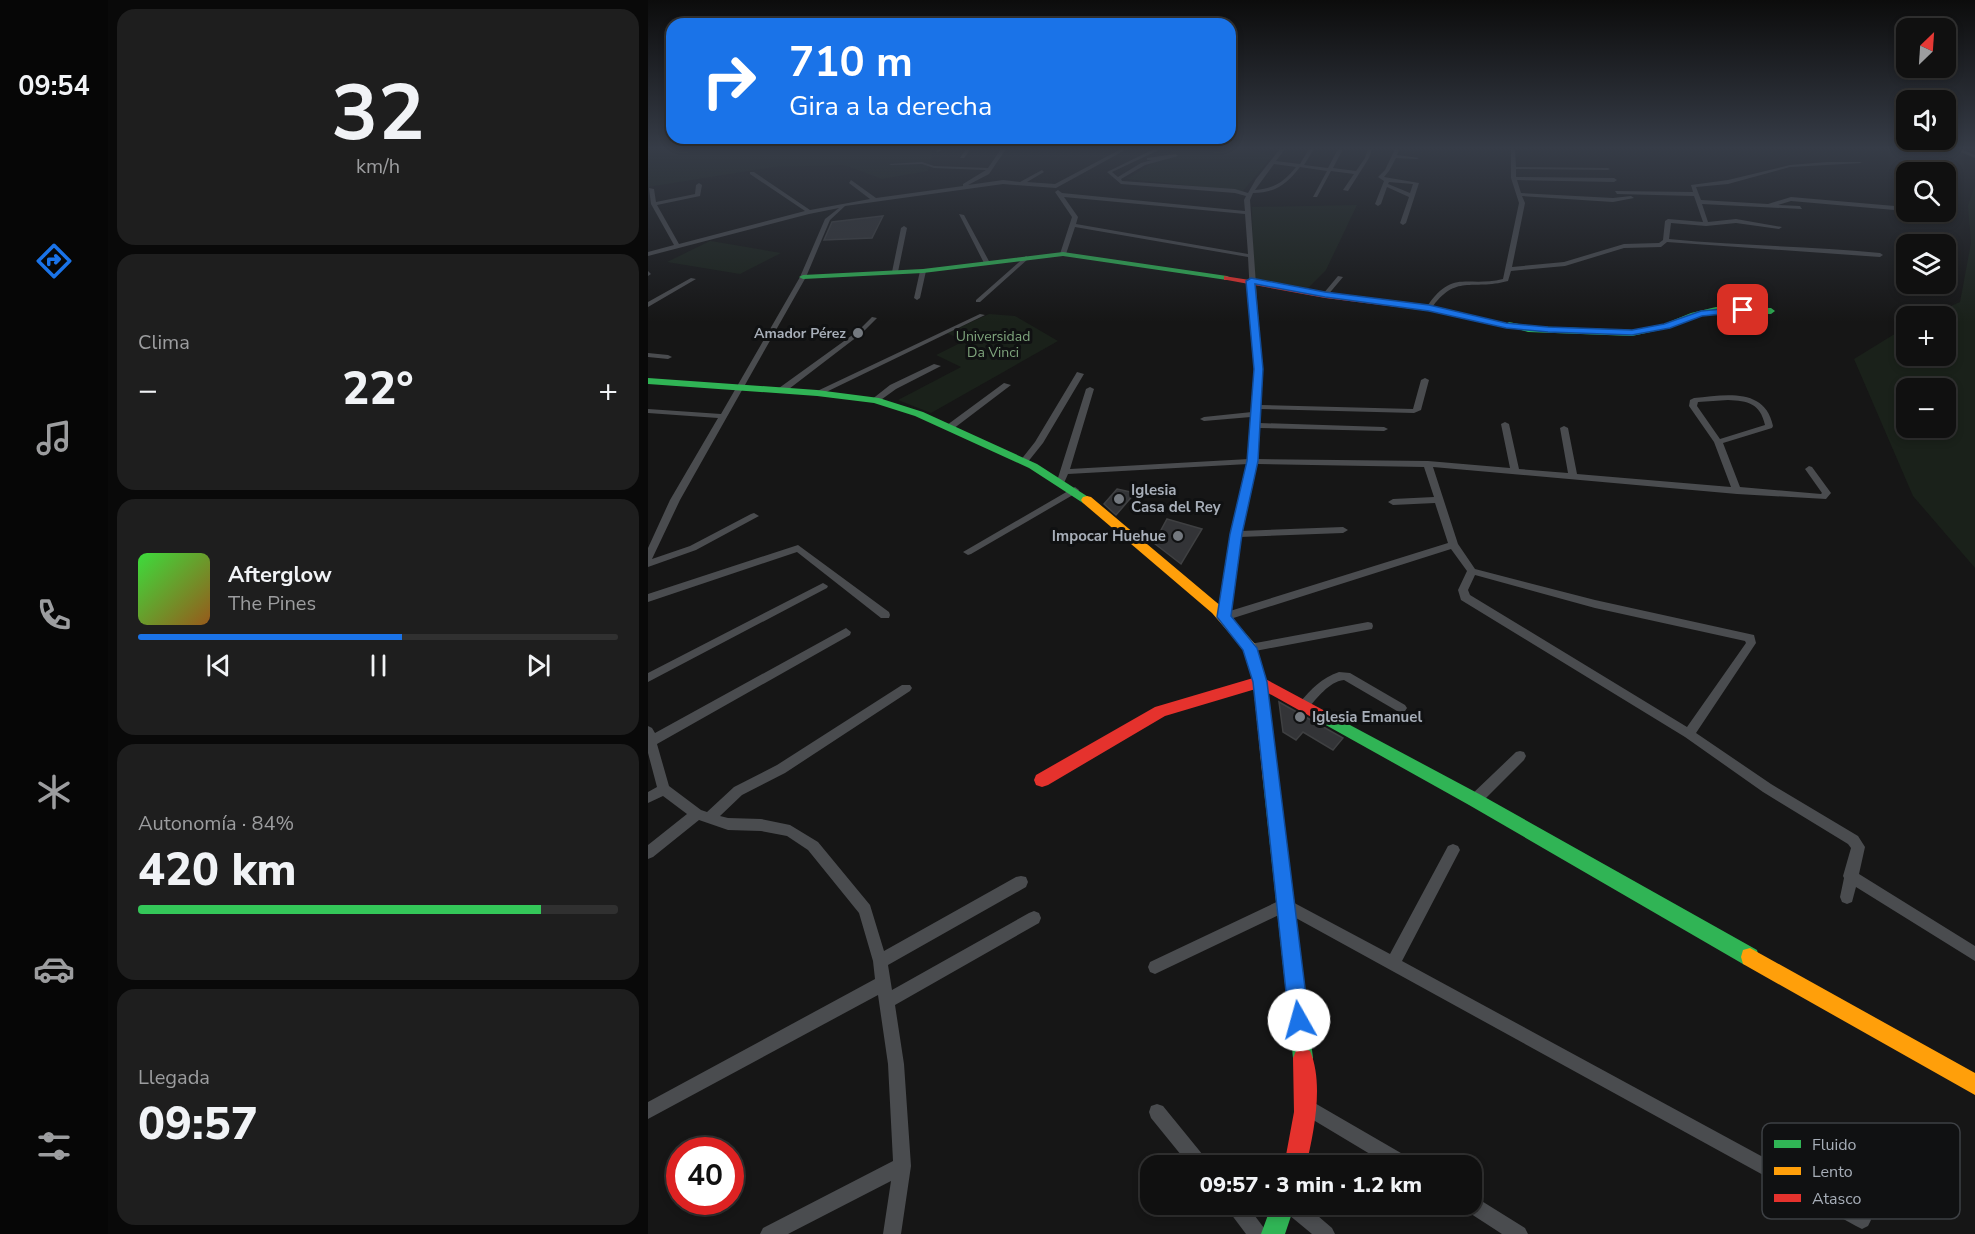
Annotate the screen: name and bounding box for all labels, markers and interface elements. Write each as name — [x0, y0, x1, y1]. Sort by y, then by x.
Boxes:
north arrow — [1896, 18, 1956, 78]
map controls — [1896, 18, 1956, 438]
text: 710 m — [789, 34, 913, 91]
icon: right — [690, 42, 768, 120]
text: 32 — [331, 60, 425, 167]
text: 09:54 — [18, 68, 90, 105]
text: Gira a la derecha — [789, 88, 992, 125]
button: sound — [1896, 90, 1956, 150]
text: km/h — [356, 153, 400, 180]
button: search — [1896, 162, 1956, 222]
button: layers — [1896, 234, 1956, 294]
icon: directions — [33, 240, 75, 282]
pin — [1717, 284, 1768, 335]
icon: arrive — [1726, 293, 1759, 326]
button: + — [1896, 306, 1956, 366]
place label: Amador Pérez — [754, 324, 846, 343]
marker: Amador Pérez — [851, 326, 865, 340]
park label: Universidad Da Vinci — [956, 327, 1030, 362]
text: Clima — [138, 329, 190, 356]
text: 22° — [342, 359, 414, 420]
text: − — [138, 368, 158, 413]
text: + — [598, 368, 618, 413]
button: − — [1896, 378, 1956, 438]
icon: music — [33, 417, 75, 459]
place label: Iglesia Casa del Rey — [1131, 480, 1221, 517]
marker: Iglesia Casa del Rey — [1112, 492, 1126, 506]
place label: Impocar Huehue — [1052, 526, 1166, 546]
marker: Impocar Huehue — [1171, 529, 1185, 543]
text: Afterglow — [228, 560, 332, 590]
text: The Pines — [228, 590, 316, 617]
icon: phone — [33, 594, 75, 636]
icon: previous — [202, 649, 235, 682]
icon: pause — [362, 649, 395, 682]
icon: next — [522, 649, 555, 682]
place label: Iglesia Emanuel — [1312, 707, 1422, 727]
marker: Iglesia Emanuel — [1293, 710, 1307, 724]
icon: climate — [33, 771, 75, 813]
text: Autonomía · 84% — [138, 810, 294, 837]
text: 420 km — [138, 840, 297, 901]
icon: car — [33, 948, 75, 990]
position arrow — [1267, 988, 1331, 1052]
text: Llegada — [138, 1064, 210, 1091]
text: 09:57 — [138, 1094, 258, 1155]
legend — [1762, 1123, 1960, 1219]
icon: filters — [33, 1125, 75, 1167]
text: Fluido — [1812, 1134, 1857, 1156]
speed limit sign: 40 — [666, 1137, 744, 1215]
text: Lento — [1812, 1161, 1853, 1183]
text: 09:57 · 3 min · 1.2 km — [1200, 1170, 1422, 1200]
text: Atasco — [1812, 1188, 1861, 1210]

